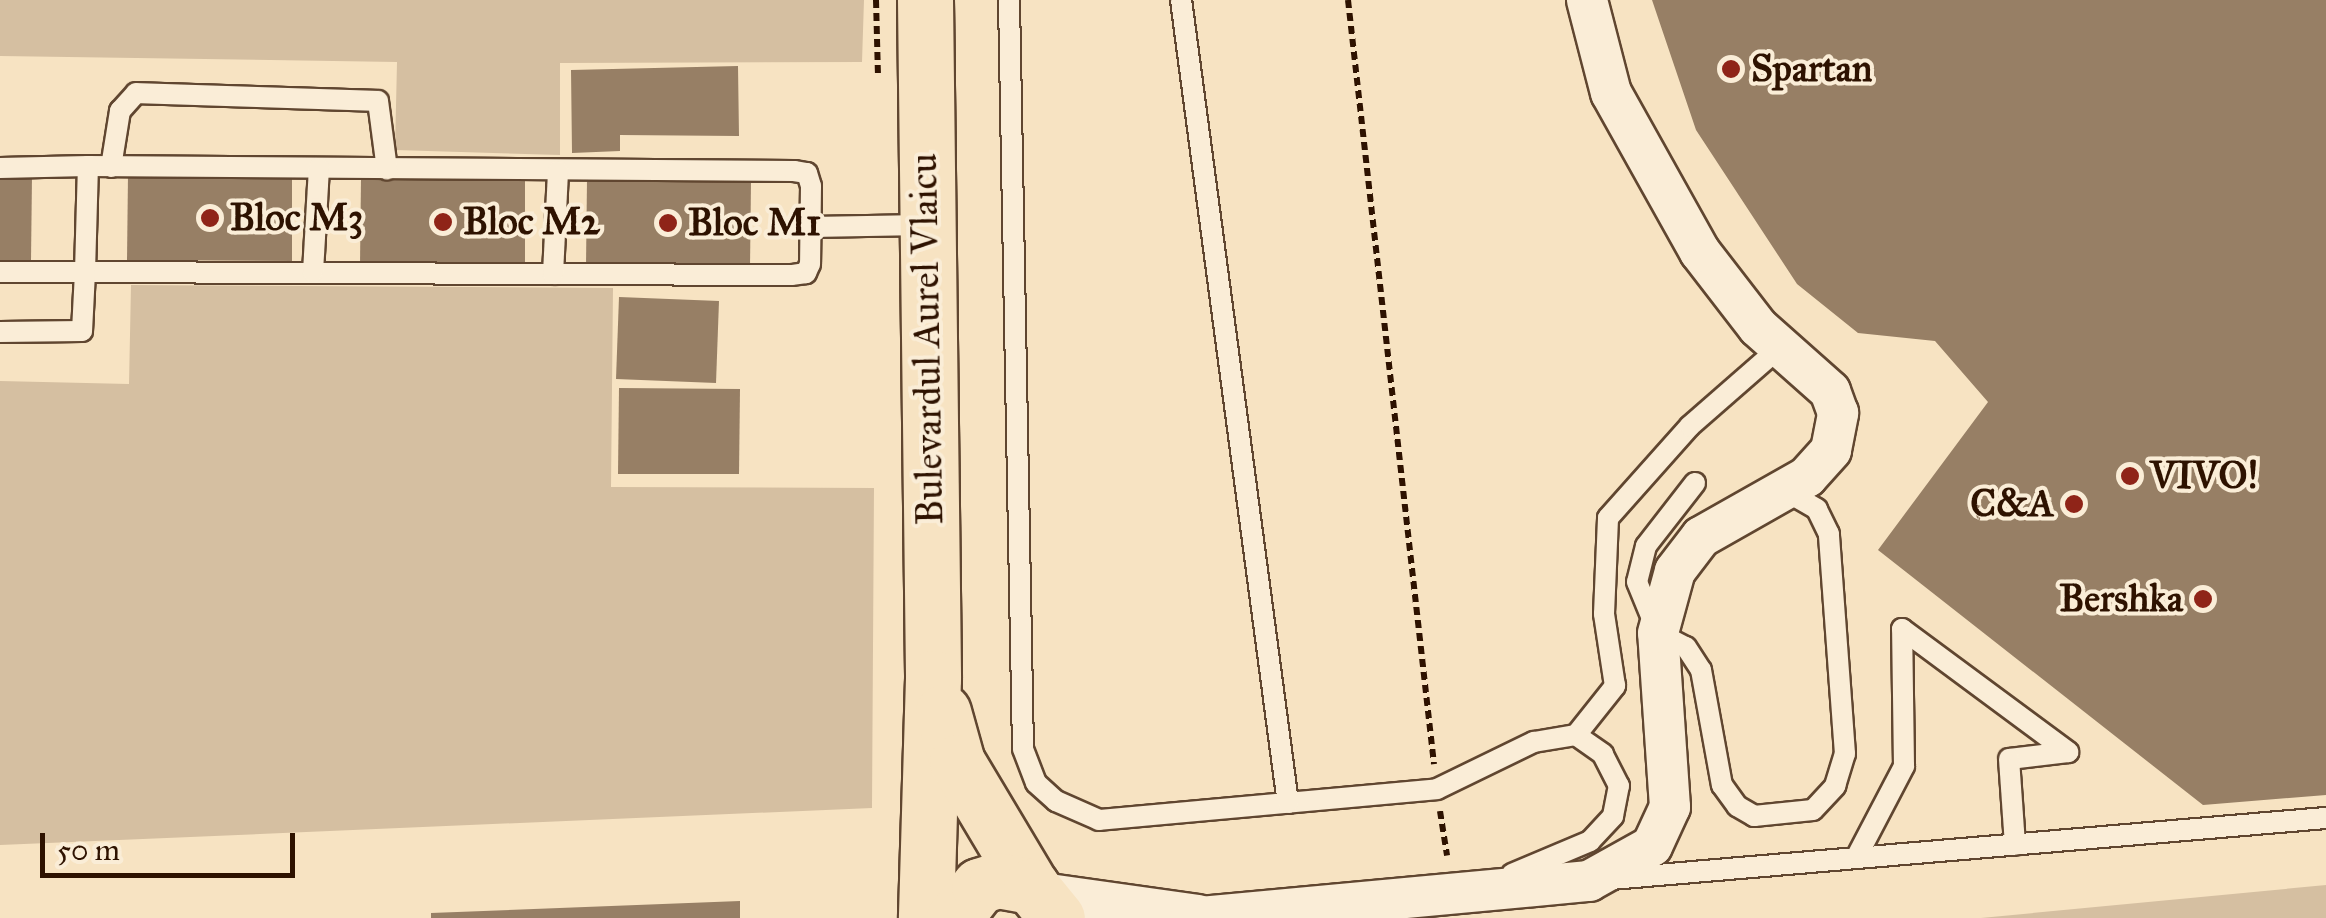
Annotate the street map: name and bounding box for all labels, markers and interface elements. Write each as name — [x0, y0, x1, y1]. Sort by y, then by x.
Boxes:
place label: Spartan — [1751, 46, 1872, 92]
marker: Spartan — [1720, 58, 1742, 80]
street label: Bulevardul Aurel Vlaicu — [901, 153, 953, 525]
place label: Bloc M3 — [230, 195, 363, 241]
place label: Bloc M2 — [463, 199, 600, 245]
place label: Bloc M1 — [688, 200, 821, 246]
marker: Bloc M3 — [199, 207, 221, 229]
marker: Bloc M2 — [432, 211, 454, 233]
marker: Bloc M1 — [657, 212, 679, 234]
place label: VIVO! — [2150, 453, 2258, 499]
marker: VIVO! — [2119, 465, 2141, 487]
place label: C&A — [1970, 481, 2054, 527]
marker: C&A — [2063, 493, 2085, 515]
place label: Bershka — [2059, 576, 2183, 622]
marker: Bershka — [2192, 588, 2214, 610]
scale bar — [45, 813, 300, 875]
text: 50 m — [57, 832, 120, 868]

